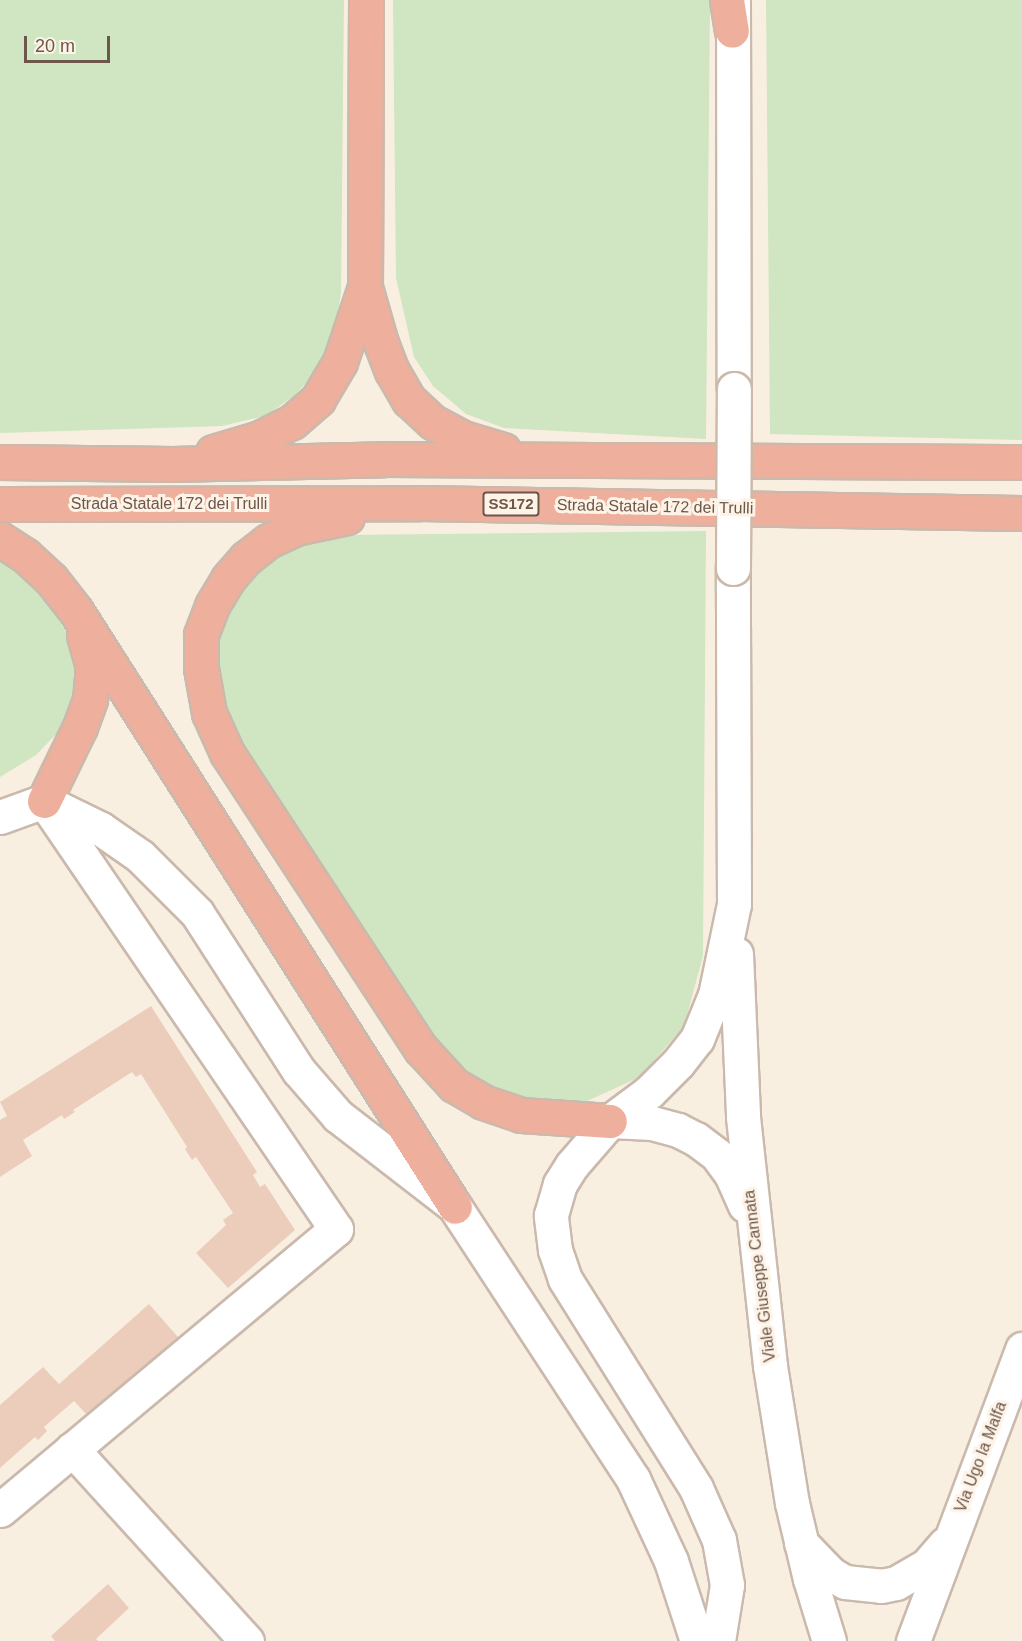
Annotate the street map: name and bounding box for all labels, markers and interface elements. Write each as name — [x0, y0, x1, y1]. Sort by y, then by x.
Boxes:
scale bar — [27, 24, 112, 62]
text: 20 m — [35, 36, 75, 56]
road number: SS172 — [481, 492, 541, 516]
street label: Strada Statale 172 dei Trulli — [71, 494, 267, 514]
street label: Strada Statale 172 dei Trulli — [556, 496, 754, 518]
street label: Viale Giuseppe Cannata — [740, 1189, 780, 1363]
street label: Via Ugo la Malfa — [951, 1399, 1011, 1515]

